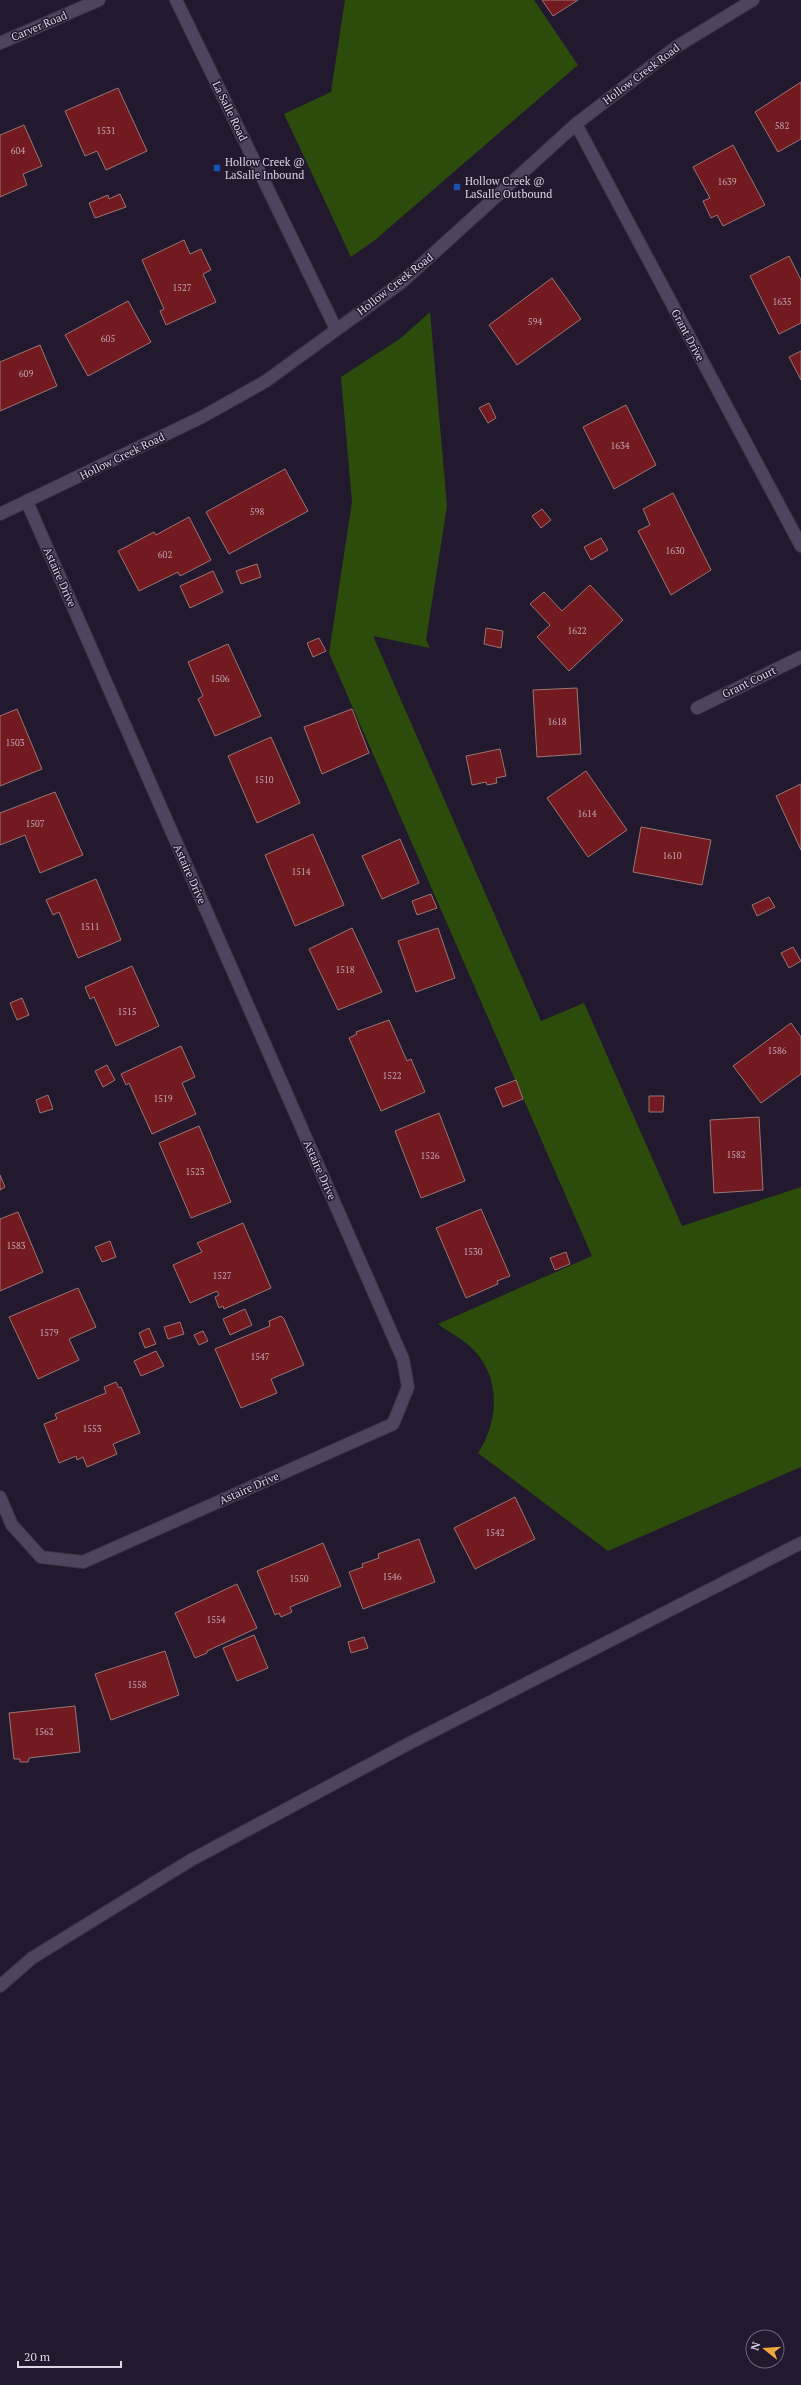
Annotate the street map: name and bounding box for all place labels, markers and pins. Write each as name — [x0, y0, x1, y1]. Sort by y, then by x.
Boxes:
place label: Hollow Creek @ LaSalle Inbound — [225, 155, 305, 182]
marker: Hollow Creek @ LaSalle Inbound — [212, 163, 222, 173]
place label: Hollow Creek @ LaSalle Outbound — [465, 174, 552, 201]
marker: Hollow Creek @ LaSalle Outbound — [452, 182, 462, 192]

